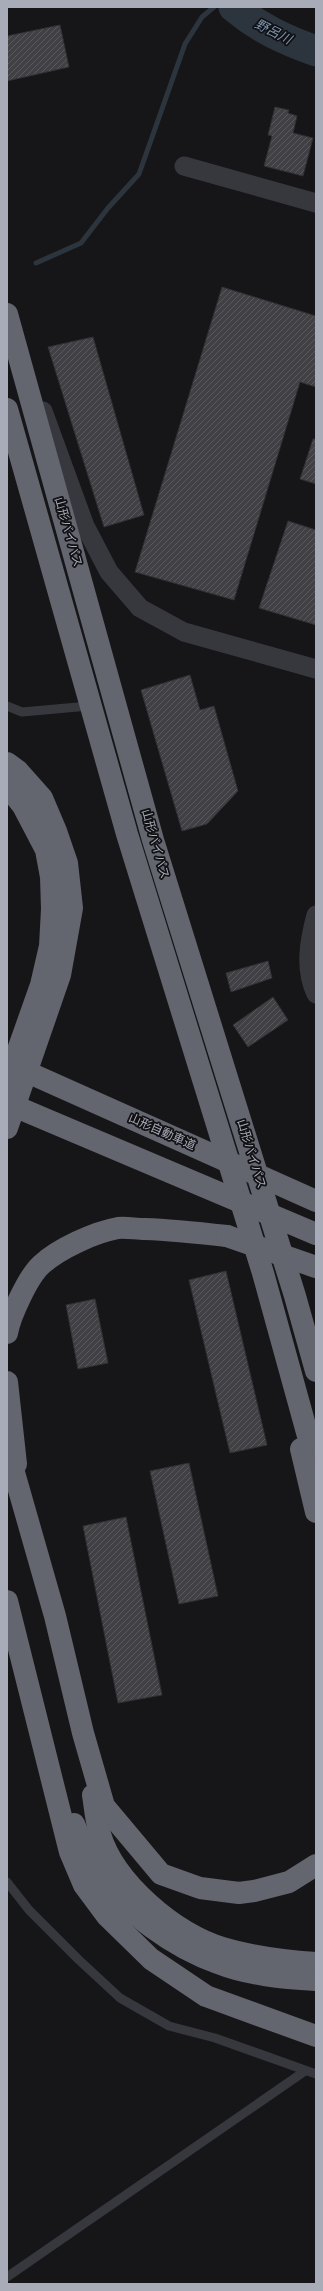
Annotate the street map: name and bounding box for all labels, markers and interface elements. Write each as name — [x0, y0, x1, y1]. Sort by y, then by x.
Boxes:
water label: 野呂川 — [252, 16, 296, 49]
street label: 山形バイパス — [51, 495, 85, 569]
street label: 山形バイパス — [138, 807, 172, 881]
street label: 山形自動車道 — [126, 1111, 198, 1153]
street label: 山形バイパス — [233, 1117, 269, 1191]

